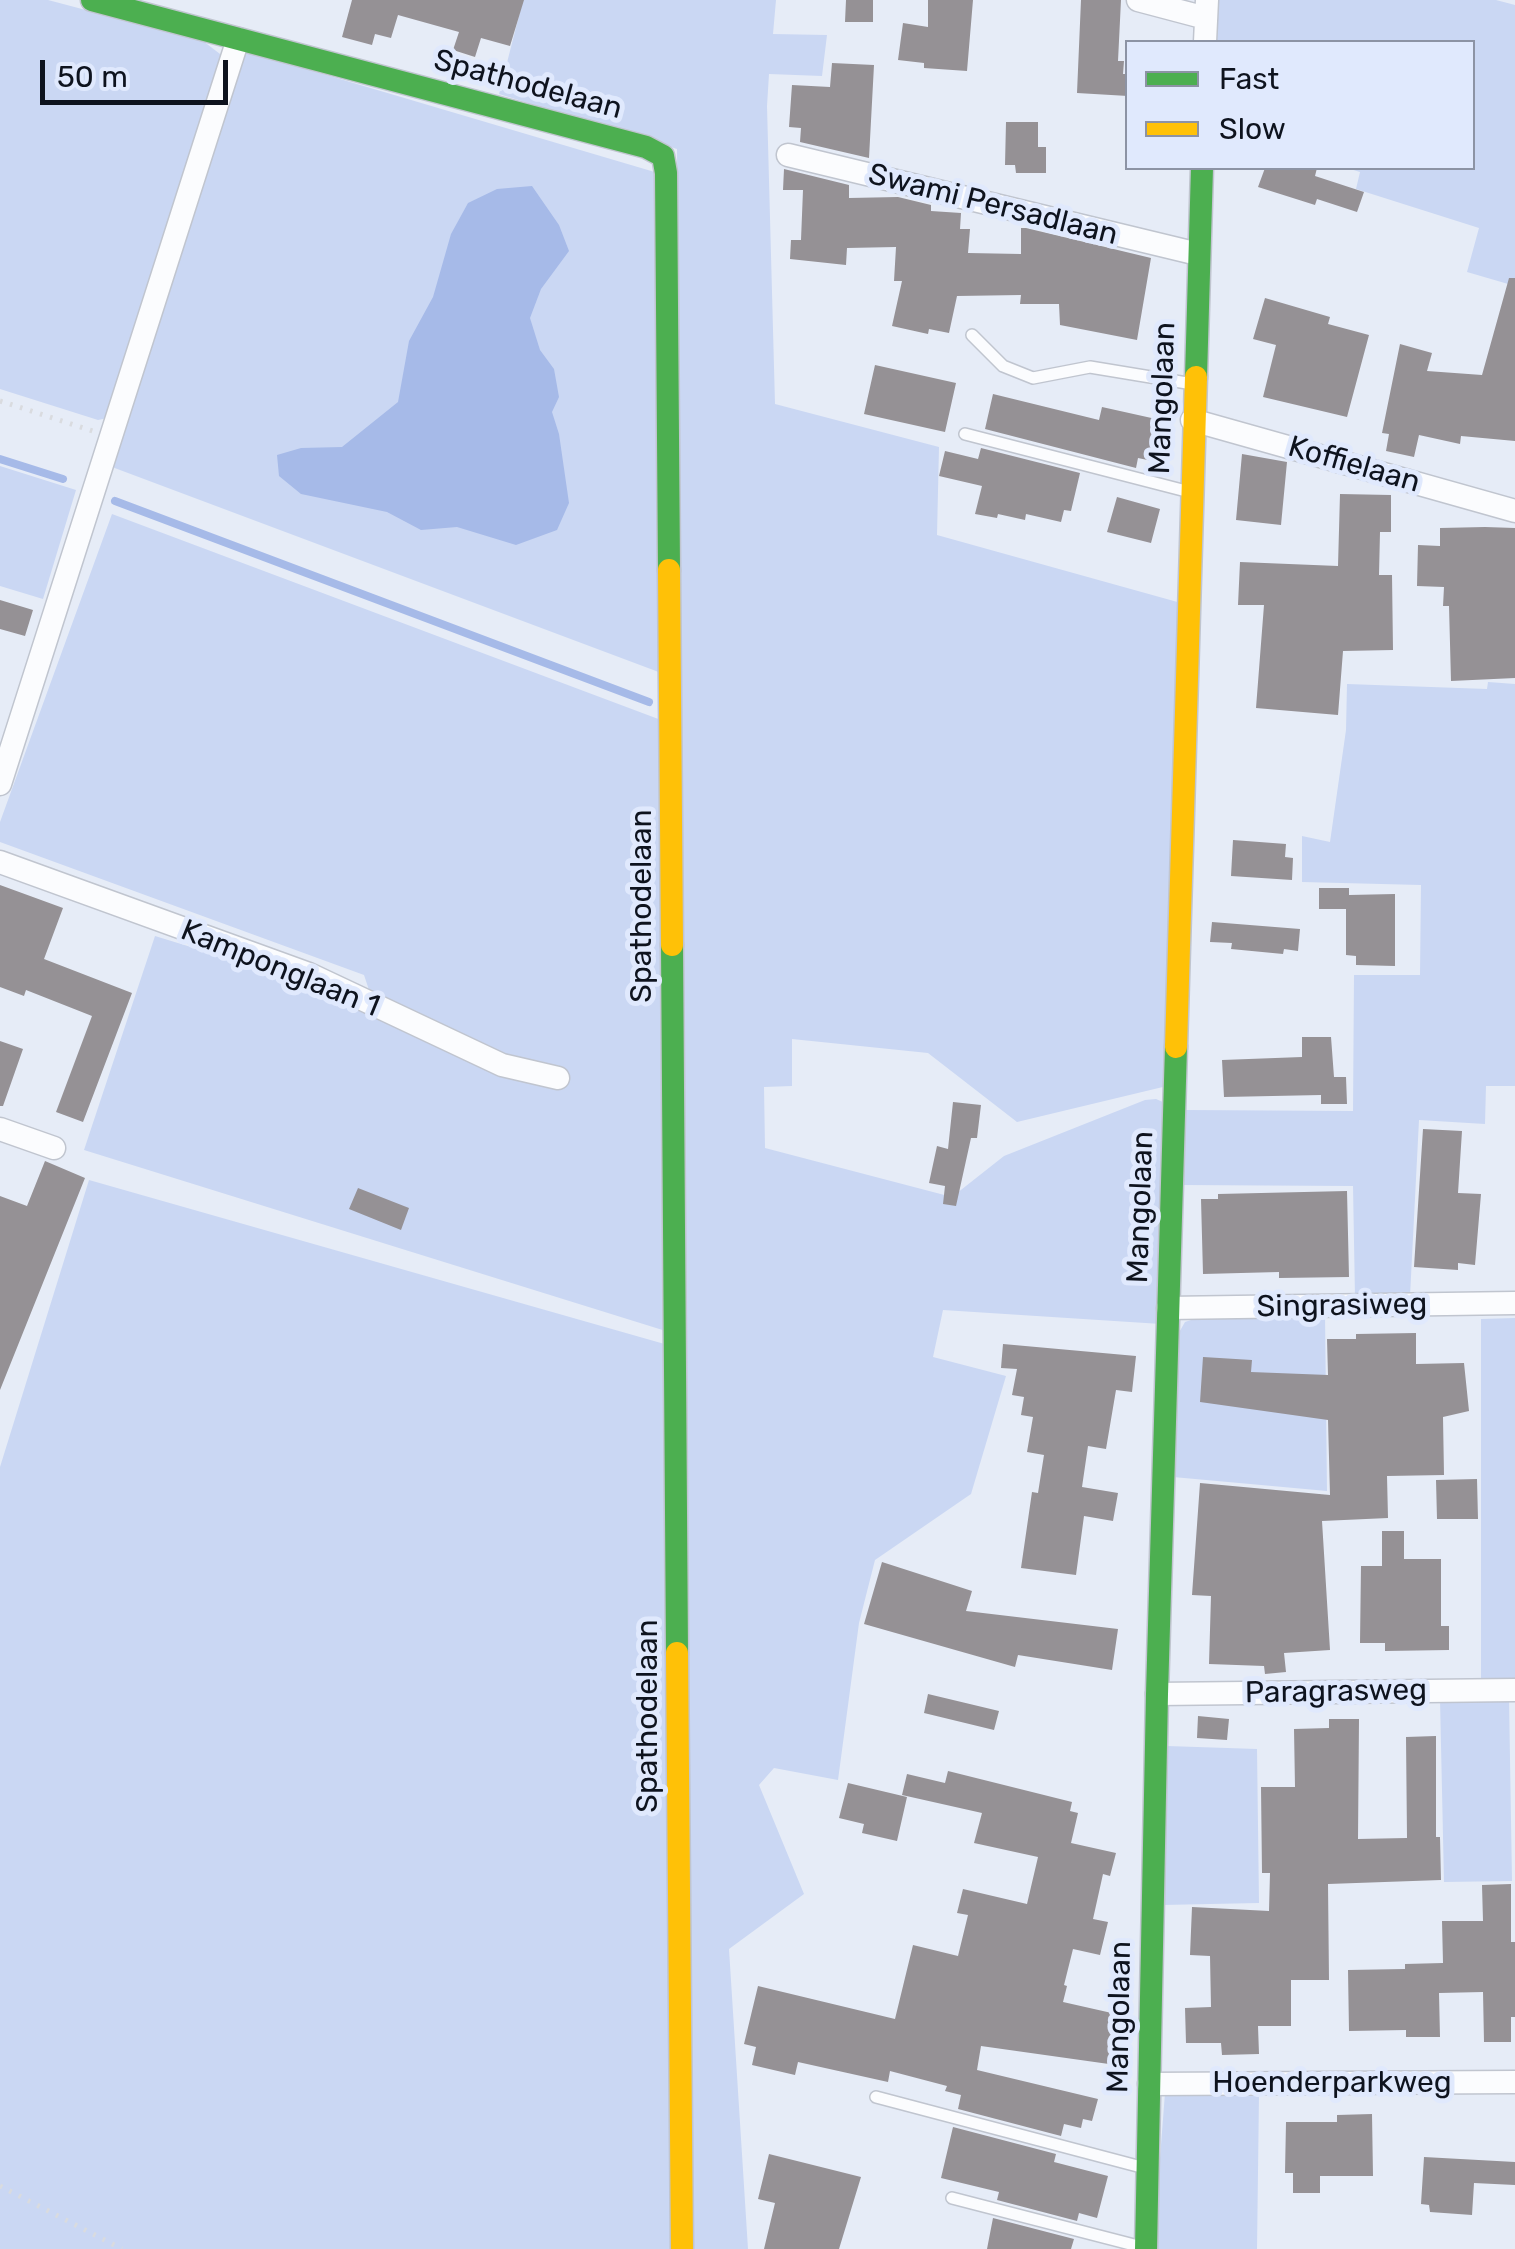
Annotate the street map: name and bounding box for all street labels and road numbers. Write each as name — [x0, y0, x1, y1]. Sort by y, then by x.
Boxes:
street label: Spathodelaan — [430, 43, 626, 127]
street label: Swami Persadlaan — [865, 157, 1121, 253]
street label: Mangolaan — [1142, 321, 1184, 475]
street label: Koffielaan — [1284, 429, 1424, 501]
street label: Spathodelaan — [624, 809, 660, 1003]
street label: Kamponglaan 1 — [175, 913, 385, 1025]
street label: Mangolaan — [1120, 1130, 1162, 1284]
street label: Singrasiweg — [1256, 1287, 1428, 1325]
street label: Spathodelaan — [630, 1619, 666, 1813]
street label: Paragrasweg — [1245, 1672, 1427, 1712]
street label: Mangolaan — [1101, 1941, 1139, 2093]
street label: Hoenderparkweg — [1212, 2065, 1452, 2101]

